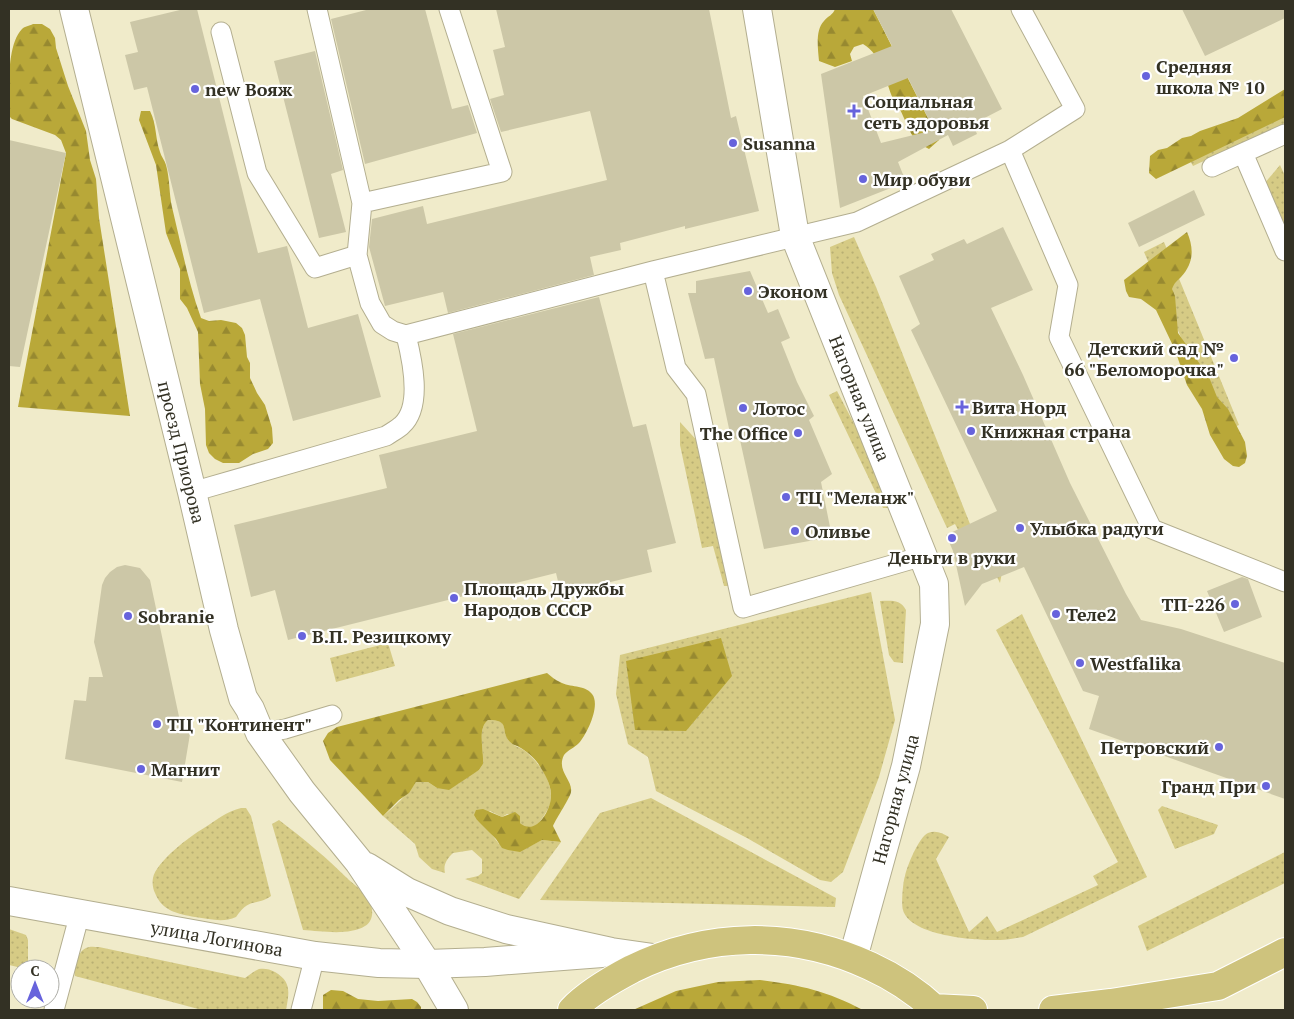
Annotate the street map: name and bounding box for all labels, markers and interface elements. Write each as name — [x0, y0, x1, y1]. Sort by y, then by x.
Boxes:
place label: Средняя школа № 10 — [1156, 54, 1265, 99]
marker: Средняя школа № 10 — [1140, 70, 1152, 82]
place label: new Вояж — [205, 77, 293, 101]
marker: new Вояж — [189, 83, 201, 95]
place label: Социальная сеть здоровья — [864, 89, 989, 134]
marker: Социальная сеть здоровья — [848, 105, 860, 117]
place label: Susanna — [743, 131, 816, 155]
marker: Susanna — [727, 137, 739, 149]
place label: Мир обуви — [873, 167, 970, 191]
marker: Мир обуви — [857, 173, 869, 185]
place label: Эконом — [758, 279, 828, 303]
marker: Эконом — [742, 285, 754, 297]
street label: Нагорная улица — [824, 332, 896, 464]
place label: Детский сад № 66 "Беломорочка" — [1064, 336, 1224, 381]
marker: Детский сад № 66 "Беломорочка" — [1228, 352, 1240, 364]
street label: проезд Приорова — [153, 378, 211, 526]
place label: Вита Норд — [972, 395, 1066, 419]
place label: Лотос — [752, 396, 805, 420]
marker: Вита Норд — [956, 401, 968, 413]
marker: Лотос — [737, 402, 749, 414]
place label: Книжная страна — [981, 419, 1131, 443]
place label: The Office — [700, 421, 788, 445]
marker: Книжная страна — [965, 425, 977, 437]
marker: The Office — [792, 427, 804, 439]
place label: ТЦ "Меланж" — [796, 485, 914, 509]
marker: ТЦ "Меланж" — [780, 491, 792, 503]
place label: Улыбка радуги — [1030, 516, 1164, 540]
place label: Оливье — [805, 519, 871, 543]
marker: Улыбка радуги — [1014, 522, 1026, 534]
marker: Оливье — [789, 525, 801, 537]
marker: Деньги в руки — [946, 532, 958, 544]
place label: Деньги в руки — [888, 545, 1016, 569]
place label: Площадь Дружбы Народов СССР — [464, 576, 624, 621]
marker: Площадь Дружбы Народов СССР — [448, 592, 460, 604]
place label: ТП-226 — [1161, 592, 1225, 616]
marker: ТП-226 — [1229, 598, 1241, 610]
place label: Теле2 — [1066, 602, 1117, 626]
place label: Sobranie — [138, 604, 215, 628]
marker: Теле2 — [1050, 608, 1062, 620]
marker: Sobranie — [122, 610, 134, 622]
place label: В.П. Резицкому — [312, 624, 451, 648]
marker: В.П. Резицкому — [296, 630, 308, 642]
place label: Westfalika — [1090, 651, 1181, 675]
marker: Westfalika — [1074, 657, 1086, 669]
place label: ТЦ "Континент" — [167, 712, 312, 736]
marker: ТЦ "Континент" — [151, 718, 163, 730]
street label: Нагорная улица — [866, 731, 924, 867]
place label: Петровский — [1100, 735, 1209, 759]
marker: Петровский — [1213, 741, 1225, 753]
place label: Магнит — [151, 757, 220, 781]
marker: Магнит — [135, 763, 147, 775]
place label: Гранд При — [1162, 774, 1256, 798]
marker: Гранд При — [1260, 780, 1272, 792]
street label: улица Логинова — [148, 914, 285, 961]
north arrow — [10, 959, 60, 1009]
text: С — [30, 961, 40, 980]

